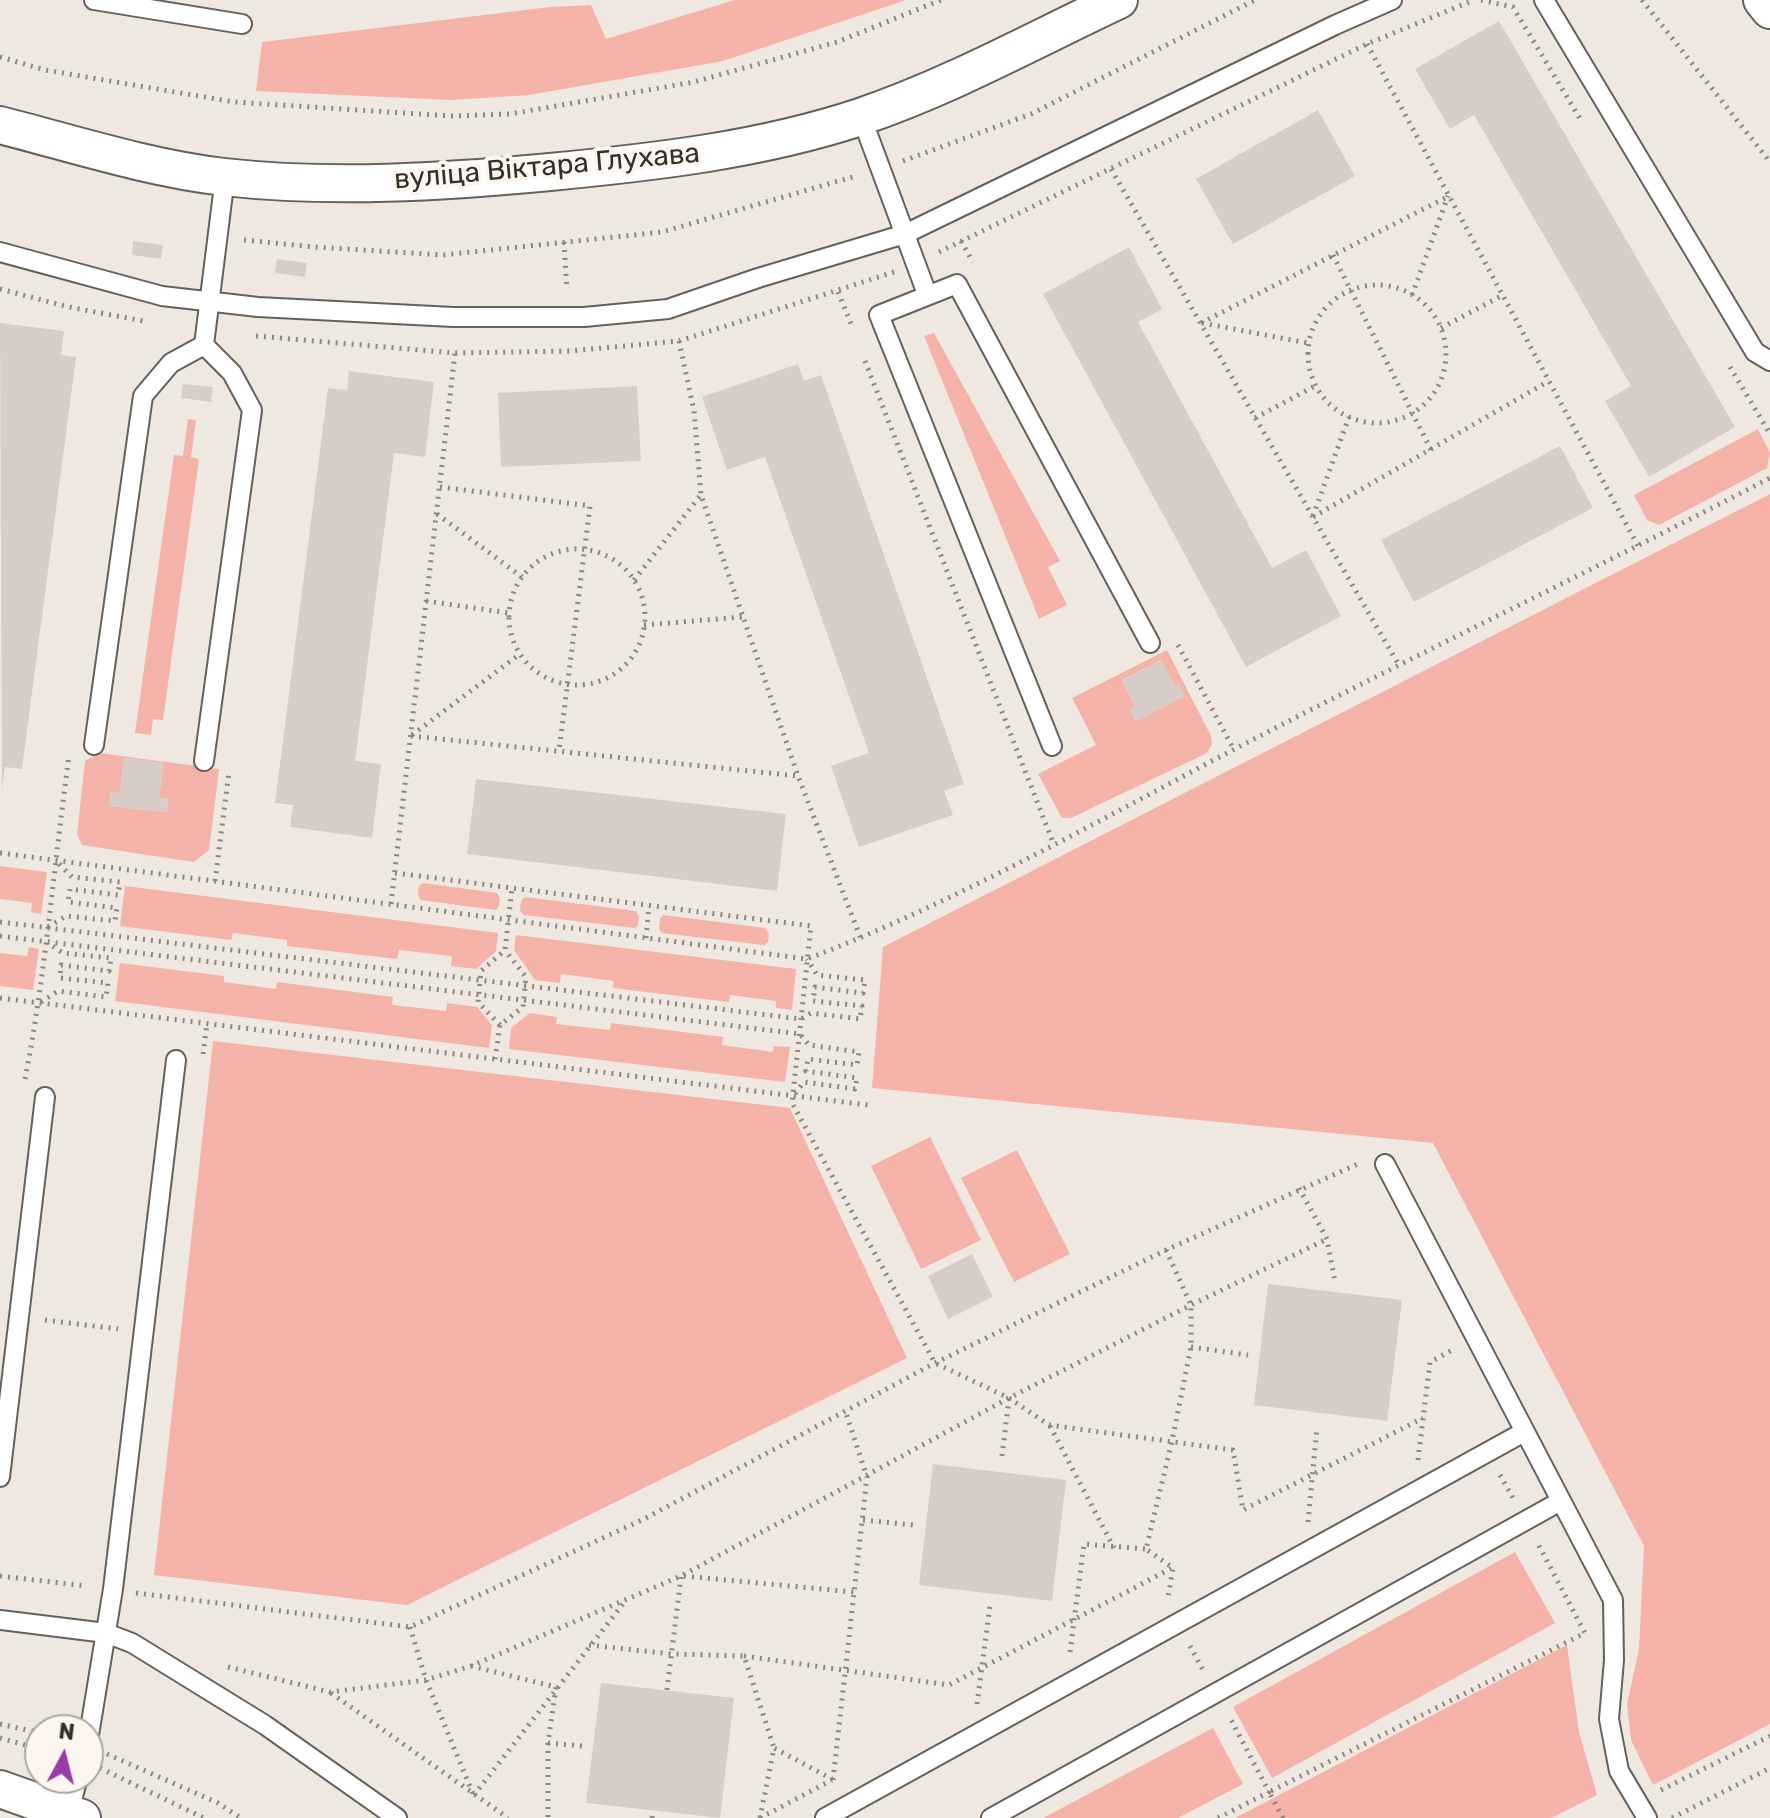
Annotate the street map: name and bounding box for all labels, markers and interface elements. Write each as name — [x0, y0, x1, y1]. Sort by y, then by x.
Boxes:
street label: вуліца Віктара Глухава — [393, 137, 701, 197]
north arrow — [24, 1714, 104, 1794]
text: N — [57, 1717, 76, 1746]

